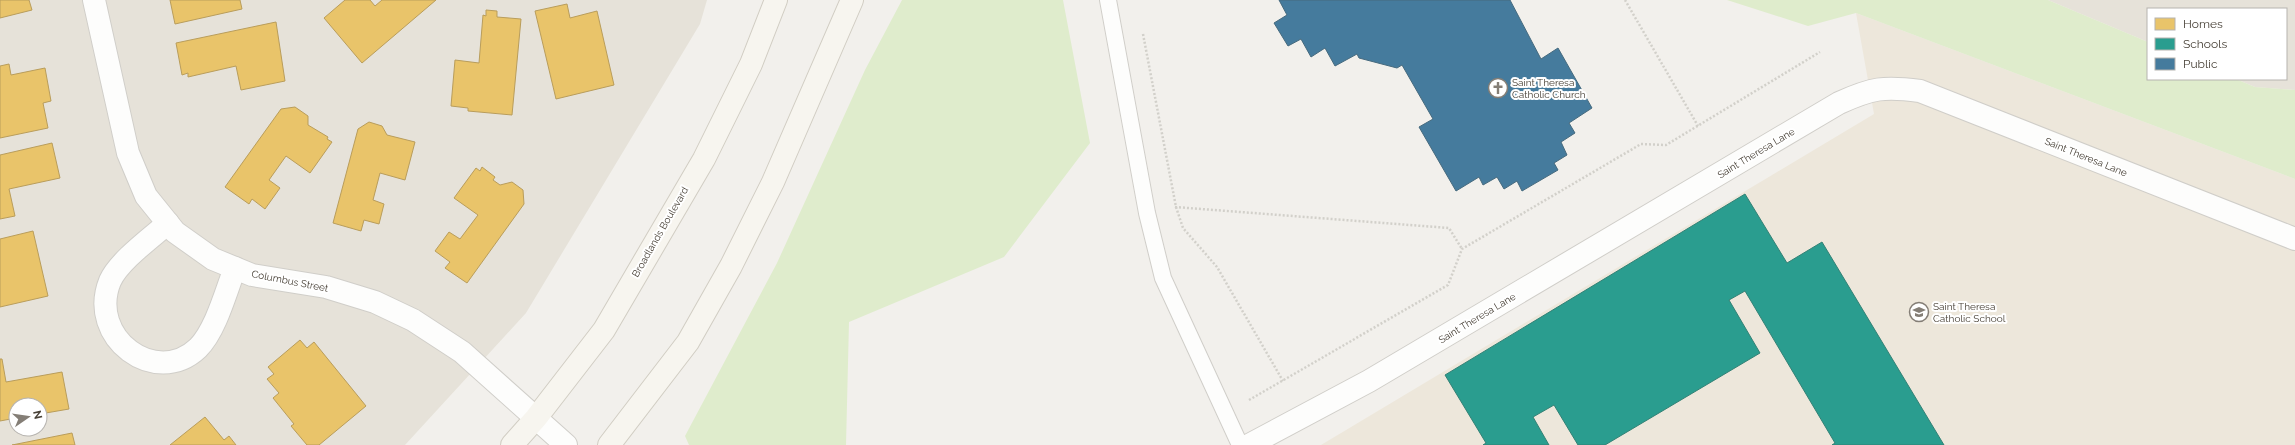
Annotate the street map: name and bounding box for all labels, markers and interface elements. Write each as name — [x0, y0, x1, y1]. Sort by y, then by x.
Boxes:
legend — [2147, 8, 2287, 80]
text: Homes — [2183, 17, 2223, 31]
text: Schools — [2183, 37, 2227, 51]
text: Public — [2183, 57, 2218, 71]
church icon: Saint Theresa Catholic Church — [1487, 77, 1509, 99]
place label: Saint Theresa Catholic Church — [1512, 77, 1586, 100]
street label: Saint Theresa Lane — [1715, 126, 1797, 180]
street label: Saint Theresa Lane — [2043, 135, 2129, 179]
street label: Broadlands Boulevard — [630, 185, 690, 279]
street label: Columbus Street — [251, 268, 330, 294]
street label: Saint Theresa Lane — [1436, 291, 1518, 345]
school or university icon: Saint Theresa Catholic School — [1908, 301, 1930, 323]
place label: Saint Theresa Catholic School — [1933, 301, 2006, 324]
north arrow — [8, 397, 48, 437]
text: N — [30, 409, 45, 420]

